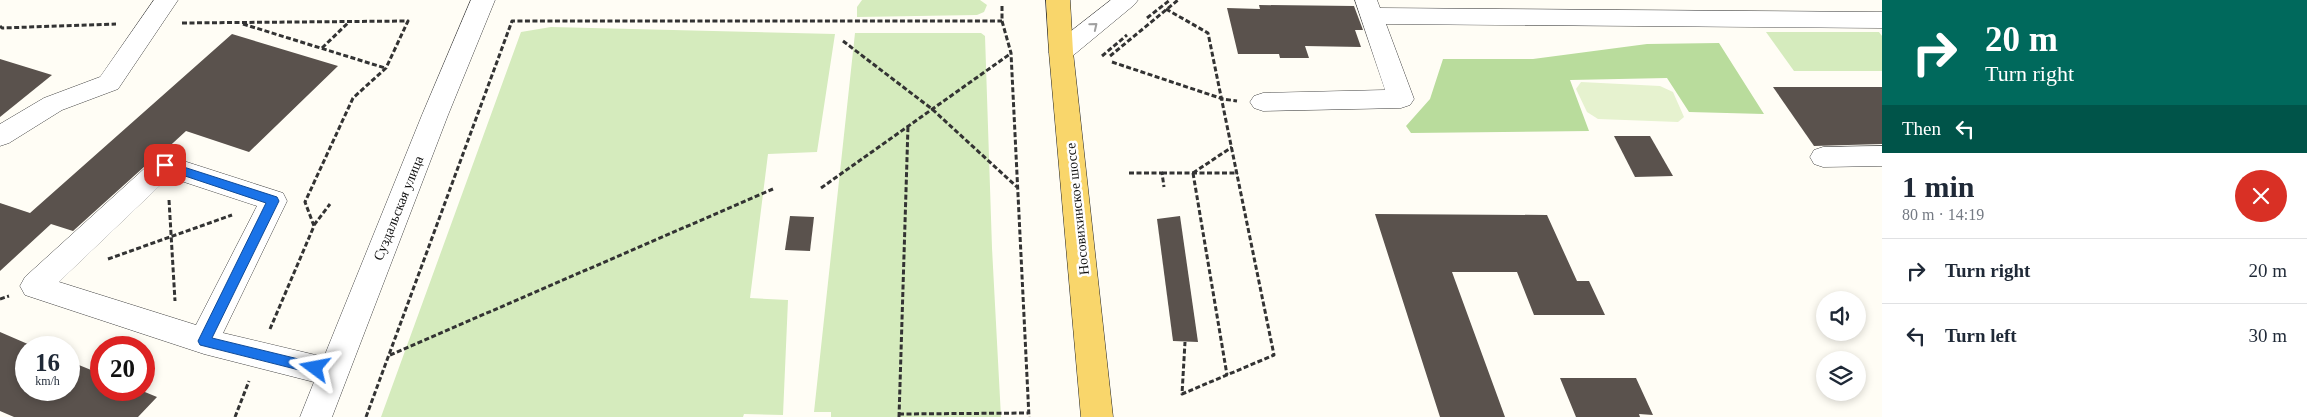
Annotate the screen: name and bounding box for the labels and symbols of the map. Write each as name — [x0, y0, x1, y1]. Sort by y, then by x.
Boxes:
one-way arrow — [1088, 22, 1097, 31]
street label: Носовихинское шоссе — [1063, 142, 1092, 276]
pin — [144, 144, 186, 186]
street label: Суздальская улица — [371, 153, 427, 263]
speed limit sign: 20 — [90, 336, 155, 401]
position arrow — [288, 341, 340, 393]

